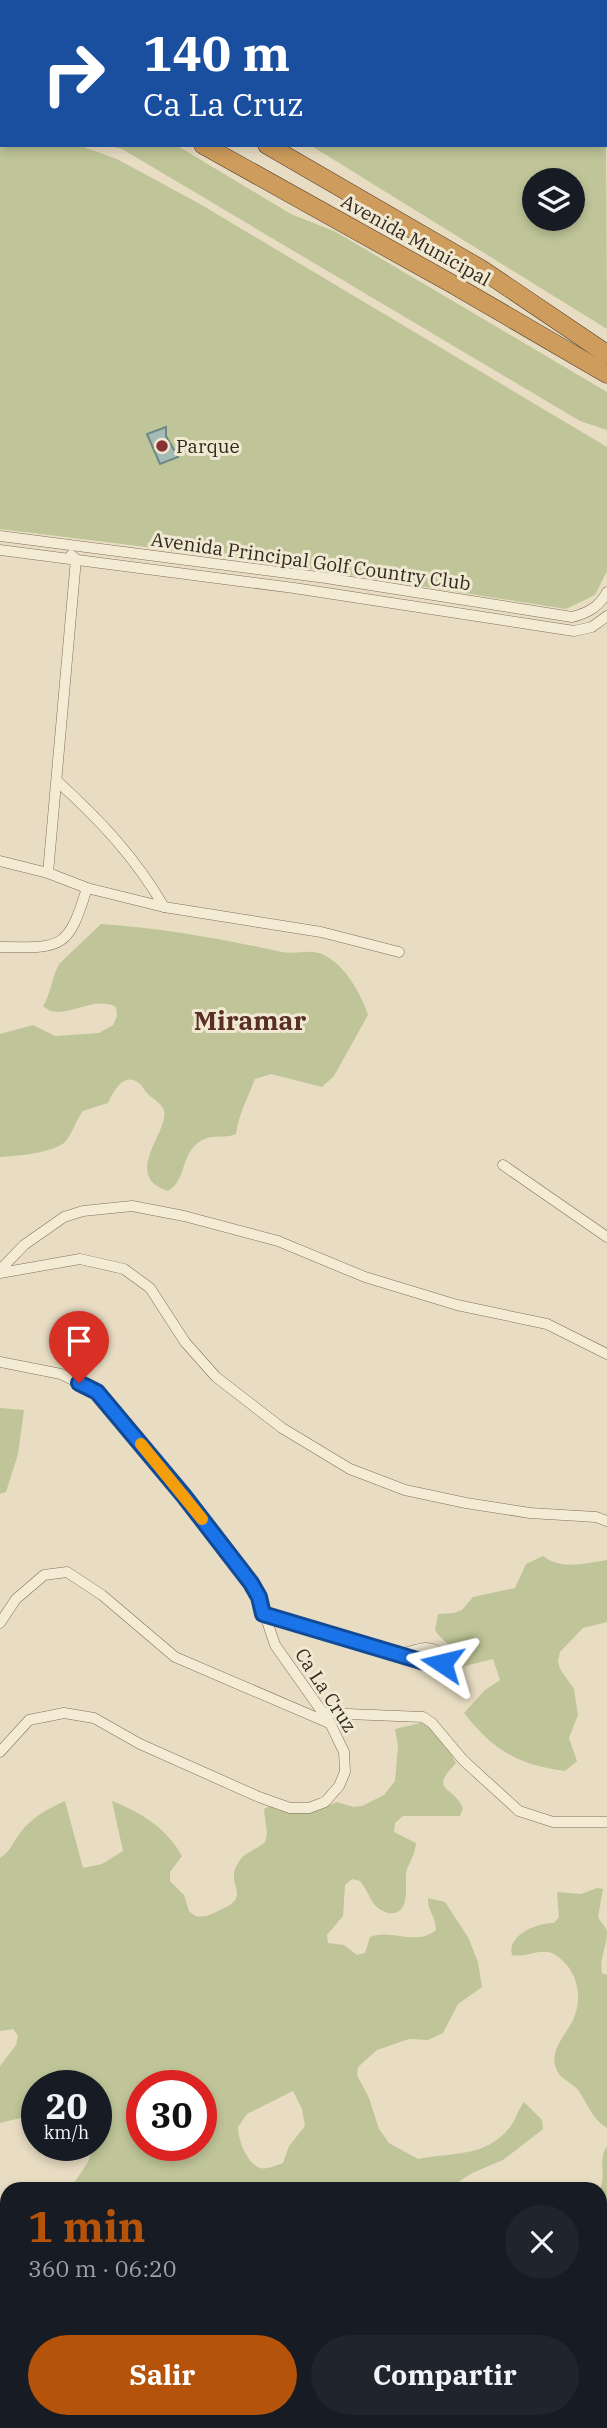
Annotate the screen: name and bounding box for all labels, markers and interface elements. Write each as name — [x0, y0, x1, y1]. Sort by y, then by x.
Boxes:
text: 140 m — [143, 21, 290, 84]
icon: right — [28, 28, 119, 119]
text: Ca La Cruz — [143, 83, 303, 125]
map controls — [522, 168, 585, 231]
button: layers — [522, 168, 585, 231]
street label: Avenida Municipal — [337, 189, 495, 291]
place label: Parque — [176, 434, 240, 458]
marker: Parque — [154, 438, 170, 454]
street label: Avenida Principal Golf Country Club — [150, 527, 472, 595]
district label: Miramar — [194, 1003, 306, 1037]
pin — [49, 1311, 109, 1383]
icon: arrive — [60, 1322, 98, 1360]
position arrow — [405, 1626, 479, 1700]
street label: Ca La Cruz — [290, 1644, 362, 1736]
speed limit sign: 30 — [126, 2070, 217, 2161]
text: 20 — [45, 2083, 88, 2129]
text: km/h — [44, 2121, 89, 2144]
text: 1 min — [28, 2199, 146, 2254]
button: close — [505, 2205, 579, 2279]
text: 360 m · 06:20 — [28, 2253, 177, 2283]
button: Salir — [28, 2335, 297, 2415]
button: Compartir — [311, 2335, 579, 2415]

